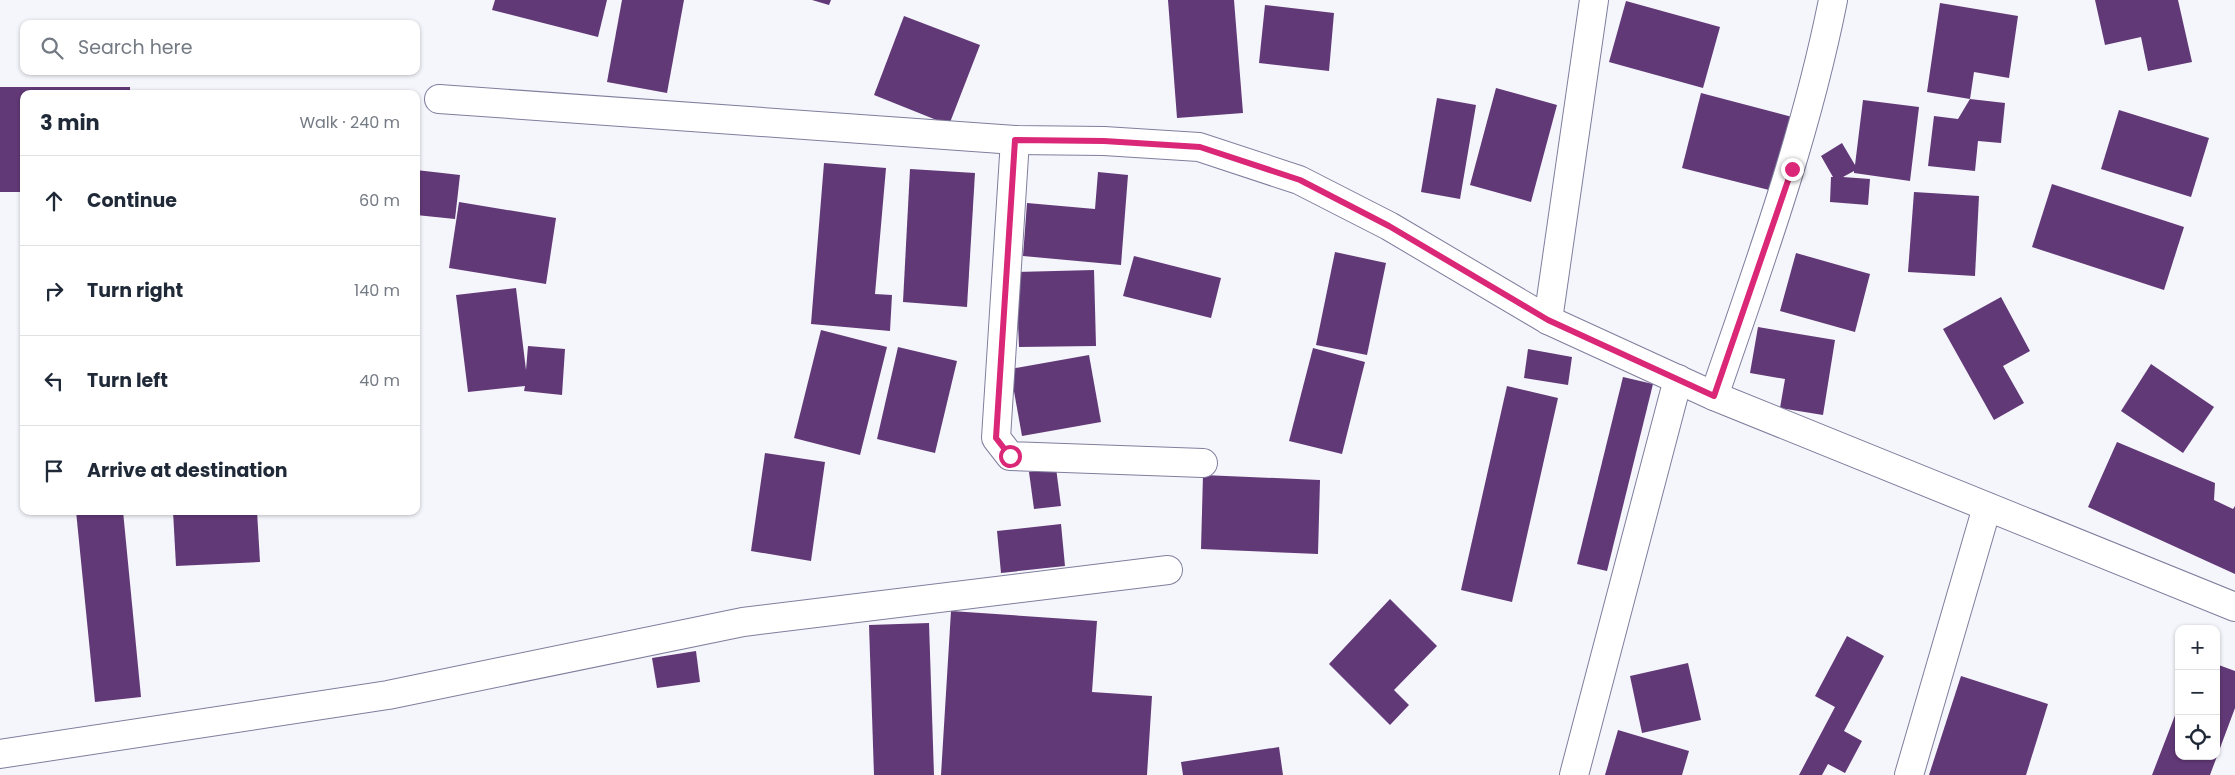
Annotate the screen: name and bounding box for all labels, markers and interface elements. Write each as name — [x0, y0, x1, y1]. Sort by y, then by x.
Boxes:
search box — [20, 20, 420, 75]
icon: search — [38, 34, 66, 62]
text: Search here — [78, 34, 192, 61]
text: 3 min — [40, 108, 100, 137]
text: Walk · 240 m — [299, 111, 400, 134]
route end — [1781, 158, 1804, 181]
icon: ahead — [40, 187, 68, 215]
text: Continue — [87, 187, 177, 214]
text: 60 m — [359, 189, 400, 212]
icon: right — [40, 277, 68, 305]
text: Turn right — [87, 277, 183, 304]
text: 140 m — [354, 279, 400, 302]
icon: left — [40, 367, 68, 395]
text: Turn left — [87, 367, 168, 394]
text: 40 m — [359, 369, 400, 392]
route start — [999, 445, 1022, 468]
icon: arrive — [40, 457, 68, 485]
text: Arrive at destination — [87, 457, 288, 484]
map controls — [2175, 625, 2220, 760]
button: + — [2175, 625, 2220, 670]
button: − — [2175, 670, 2220, 715]
button: locate — [2175, 715, 2220, 760]

